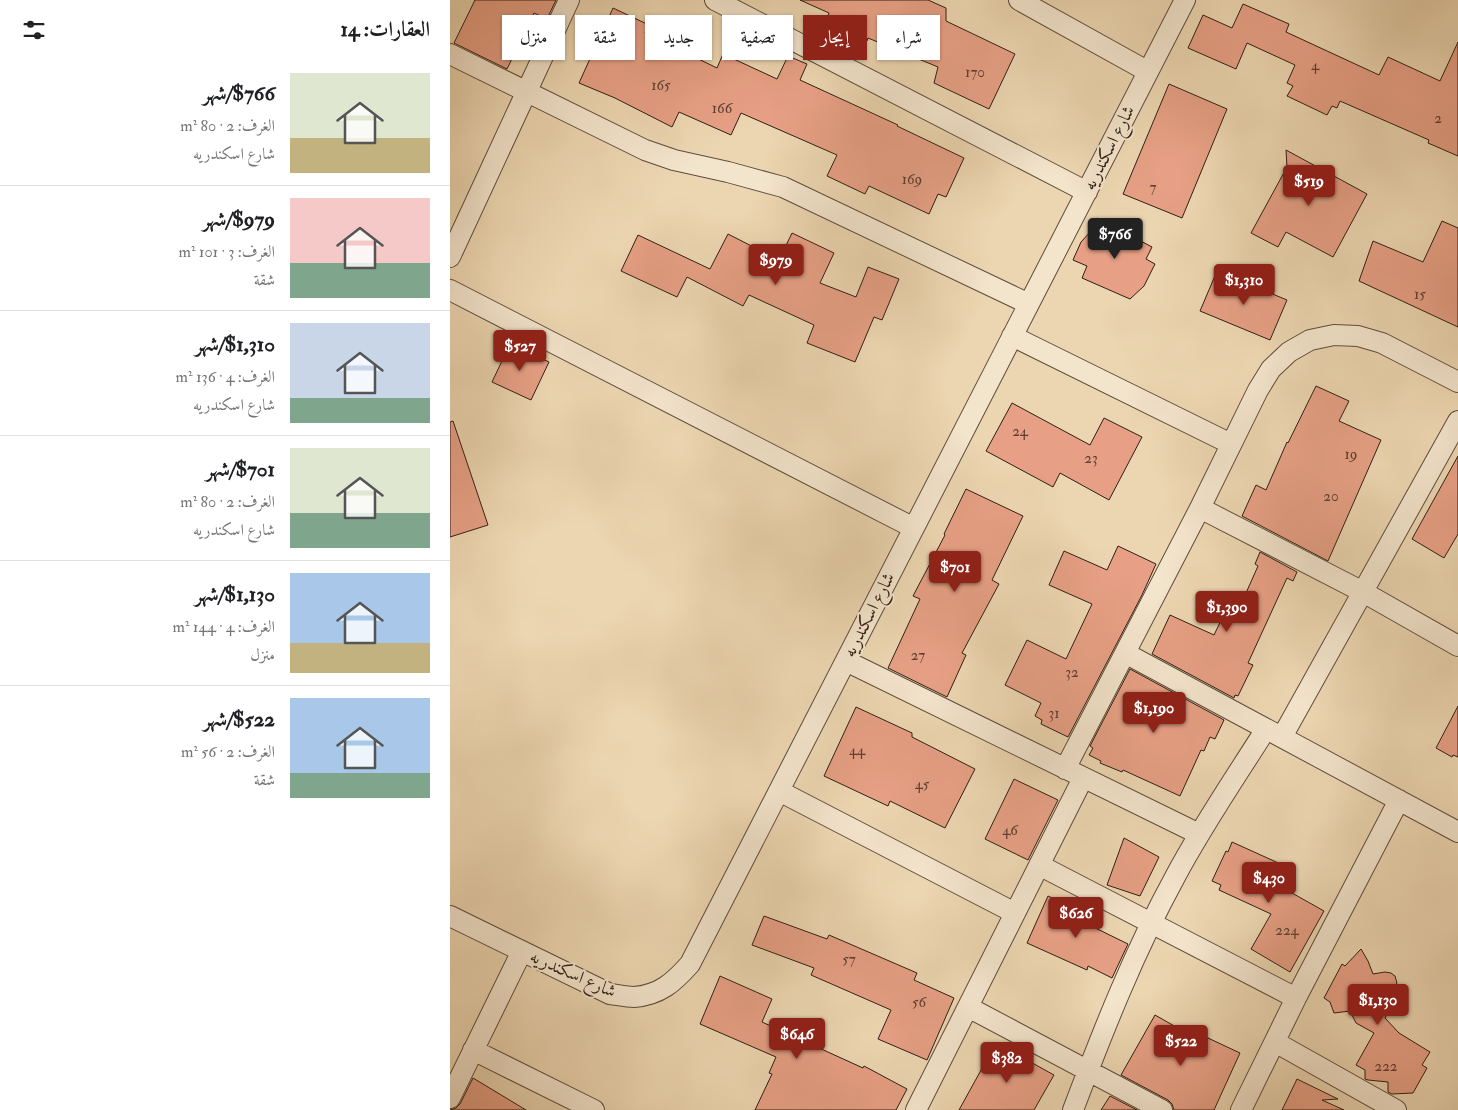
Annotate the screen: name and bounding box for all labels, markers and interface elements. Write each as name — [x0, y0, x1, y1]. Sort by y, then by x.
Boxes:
chip: منزل — [502, 15, 565, 60]
chip: شقة — [575, 15, 635, 60]
chip: جديد — [645, 15, 712, 60]
chip: تصفية — [722, 15, 793, 60]
chip: إيجار — [803, 15, 867, 60]
chip: شراء — [877, 15, 940, 60]
icon: filters — [20, 16, 48, 44]
text: العقارات: 14 — [341, 16, 430, 43]
house number: 4 — [1311, 56, 1320, 75]
house number: 170 — [965, 63, 985, 82]
house number: 165 — [651, 76, 671, 95]
text: $766/شهر — [203, 80, 275, 107]
icon: home — [330, 93, 390, 153]
house number: 166 — [712, 99, 734, 118]
street label: شارع اسكندريه — [1078, 102, 1143, 196]
house number: 2 — [1434, 109, 1442, 128]
text: الغرف: 2 · 80 m² — [180, 116, 275, 136]
text: شارع اسكندريه — [193, 144, 275, 164]
pin: $519 — [1279, 164, 1339, 207]
house number: 169 — [902, 170, 922, 189]
text: $519 — [1294, 171, 1324, 191]
house number: 7 — [1150, 178, 1157, 197]
text: $979/شهر — [202, 206, 275, 233]
icon: home — [330, 218, 390, 278]
pin: $766 — [1085, 218, 1145, 260]
text: $766 — [1099, 224, 1131, 244]
text: الغرف: 3 · 101 m² — [179, 242, 275, 262]
pin: $979 — [746, 244, 806, 286]
text: $979 — [760, 250, 792, 270]
pin: $1,310 — [1203, 264, 1285, 306]
text: شقة — [254, 270, 275, 290]
text: $1,310 — [1225, 270, 1263, 290]
house number: 15 — [1414, 285, 1426, 304]
pin: $527 — [490, 330, 550, 372]
text: $1,310/شهر — [195, 331, 275, 358]
text: $527 — [504, 336, 536, 356]
icon: home — [330, 343, 390, 403]
text: الغرف: 4 · 136 m² — [176, 367, 275, 387]
text: شارع اسكندريه — [193, 395, 275, 415]
house number: 24 — [1012, 422, 1029, 441]
house number: 19 — [1345, 445, 1357, 464]
house number: 23 — [1084, 449, 1098, 468]
text: $701/شهر — [206, 456, 275, 483]
icon: home — [330, 468, 390, 528]
house number: 20 — [1323, 487, 1339, 506]
text: الغرف: 2 · 80 m² — [180, 492, 275, 512]
text: شارع اسكندريه — [193, 520, 275, 540]
pin: $701 — [925, 550, 985, 593]
text: $701 — [940, 557, 970, 577]
street label: شارع اسكندريه — [838, 569, 903, 663]
text: $1,130/شهر — [195, 581, 275, 608]
pin: $1,390 — [1186, 590, 1268, 633]
icon: home — [330, 593, 390, 653]
text: $1,390 — [1206, 597, 1248, 617]
text: الغرف: 4 · 144 m² — [173, 617, 275, 637]
text: منزل — [250, 645, 275, 665]
house number: 27 — [911, 646, 925, 665]
house number: 32 — [1065, 663, 1079, 682]
pin: $1,190 — [1113, 692, 1195, 734]
text: $1,190 — [1134, 698, 1174, 718]
house number: 31 — [1048, 704, 1060, 723]
text: $522/شهر — [203, 706, 275, 733]
icon: home — [330, 718, 390, 778]
house number: 44 — [849, 741, 866, 760]
text: الغرف: 2 · 56 m² — [181, 742, 275, 762]
text: شقة — [254, 770, 275, 790]
house number: 45 — [915, 775, 930, 794]
house number: 46 — [1002, 821, 1019, 840]
pin: $430 — [1239, 862, 1299, 904]
text: $430 — [1253, 868, 1285, 888]
pin: $626 — [1046, 896, 1106, 939]
text: $626 — [1059, 903, 1093, 923]
house number: 224 — [1275, 921, 1300, 940]
street label: شارع اسكندريه — [525, 945, 620, 1006]
house number: 57 — [842, 950, 856, 969]
pin: $1,130 — [1337, 984, 1419, 1026]
text: $1,130 — [1359, 990, 1397, 1010]
house number: 56 — [912, 993, 927, 1012]
pin: $646 — [767, 1018, 827, 1060]
text: $646 — [780, 1024, 814, 1044]
pin: $522 — [1151, 1024, 1211, 1067]
text: $522 — [1165, 1031, 1197, 1051]
pin: $382 — [977, 1042, 1037, 1084]
text: $382 — [992, 1048, 1022, 1068]
house number: 222 — [1375, 1057, 1398, 1076]

